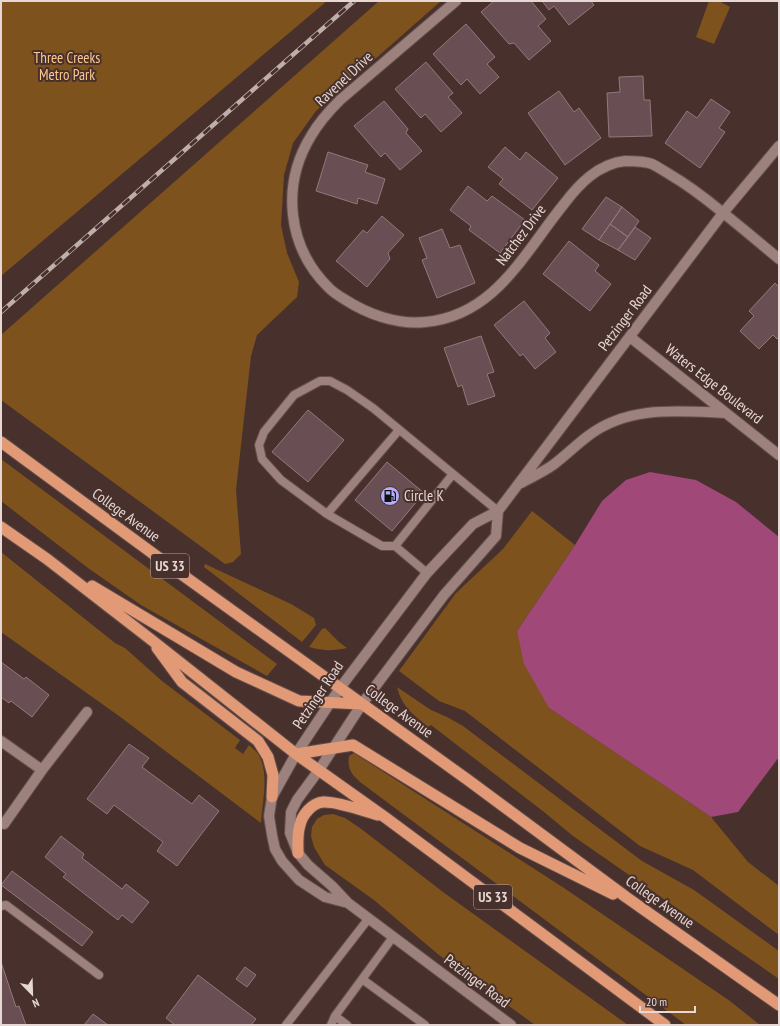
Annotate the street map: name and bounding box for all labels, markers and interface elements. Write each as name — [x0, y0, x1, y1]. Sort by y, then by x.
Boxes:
street label: Ravenel Drive — [311, 47, 376, 110]
park label: Three Creeks Metro Park — [34, 48, 100, 84]
street label: Natchez Drive — [491, 200, 550, 269]
street label: Petzinger Road — [594, 281, 655, 354]
street label: Waters Edge Boulevard — [662, 340, 767, 428]
street label: College Avenue — [89, 484, 164, 546]
fuel station icon: Circle K — [379, 485, 401, 507]
place label: Circle K — [404, 486, 444, 505]
road number: US 33 — [151, 554, 189, 578]
street label: Petzinger Road — [288, 657, 347, 732]
street label: College Avenue — [362, 680, 437, 742]
street label: College Avenue — [622, 871, 698, 932]
road number: US 33 — [474, 885, 512, 909]
street label: Petzinger Road — [441, 950, 514, 1011]
north arrow — [12, 974, 52, 1014]
scale bar — [640, 988, 695, 1014]
text: 20 m — [646, 994, 667, 1009]
text: N — [30, 996, 41, 1011]

